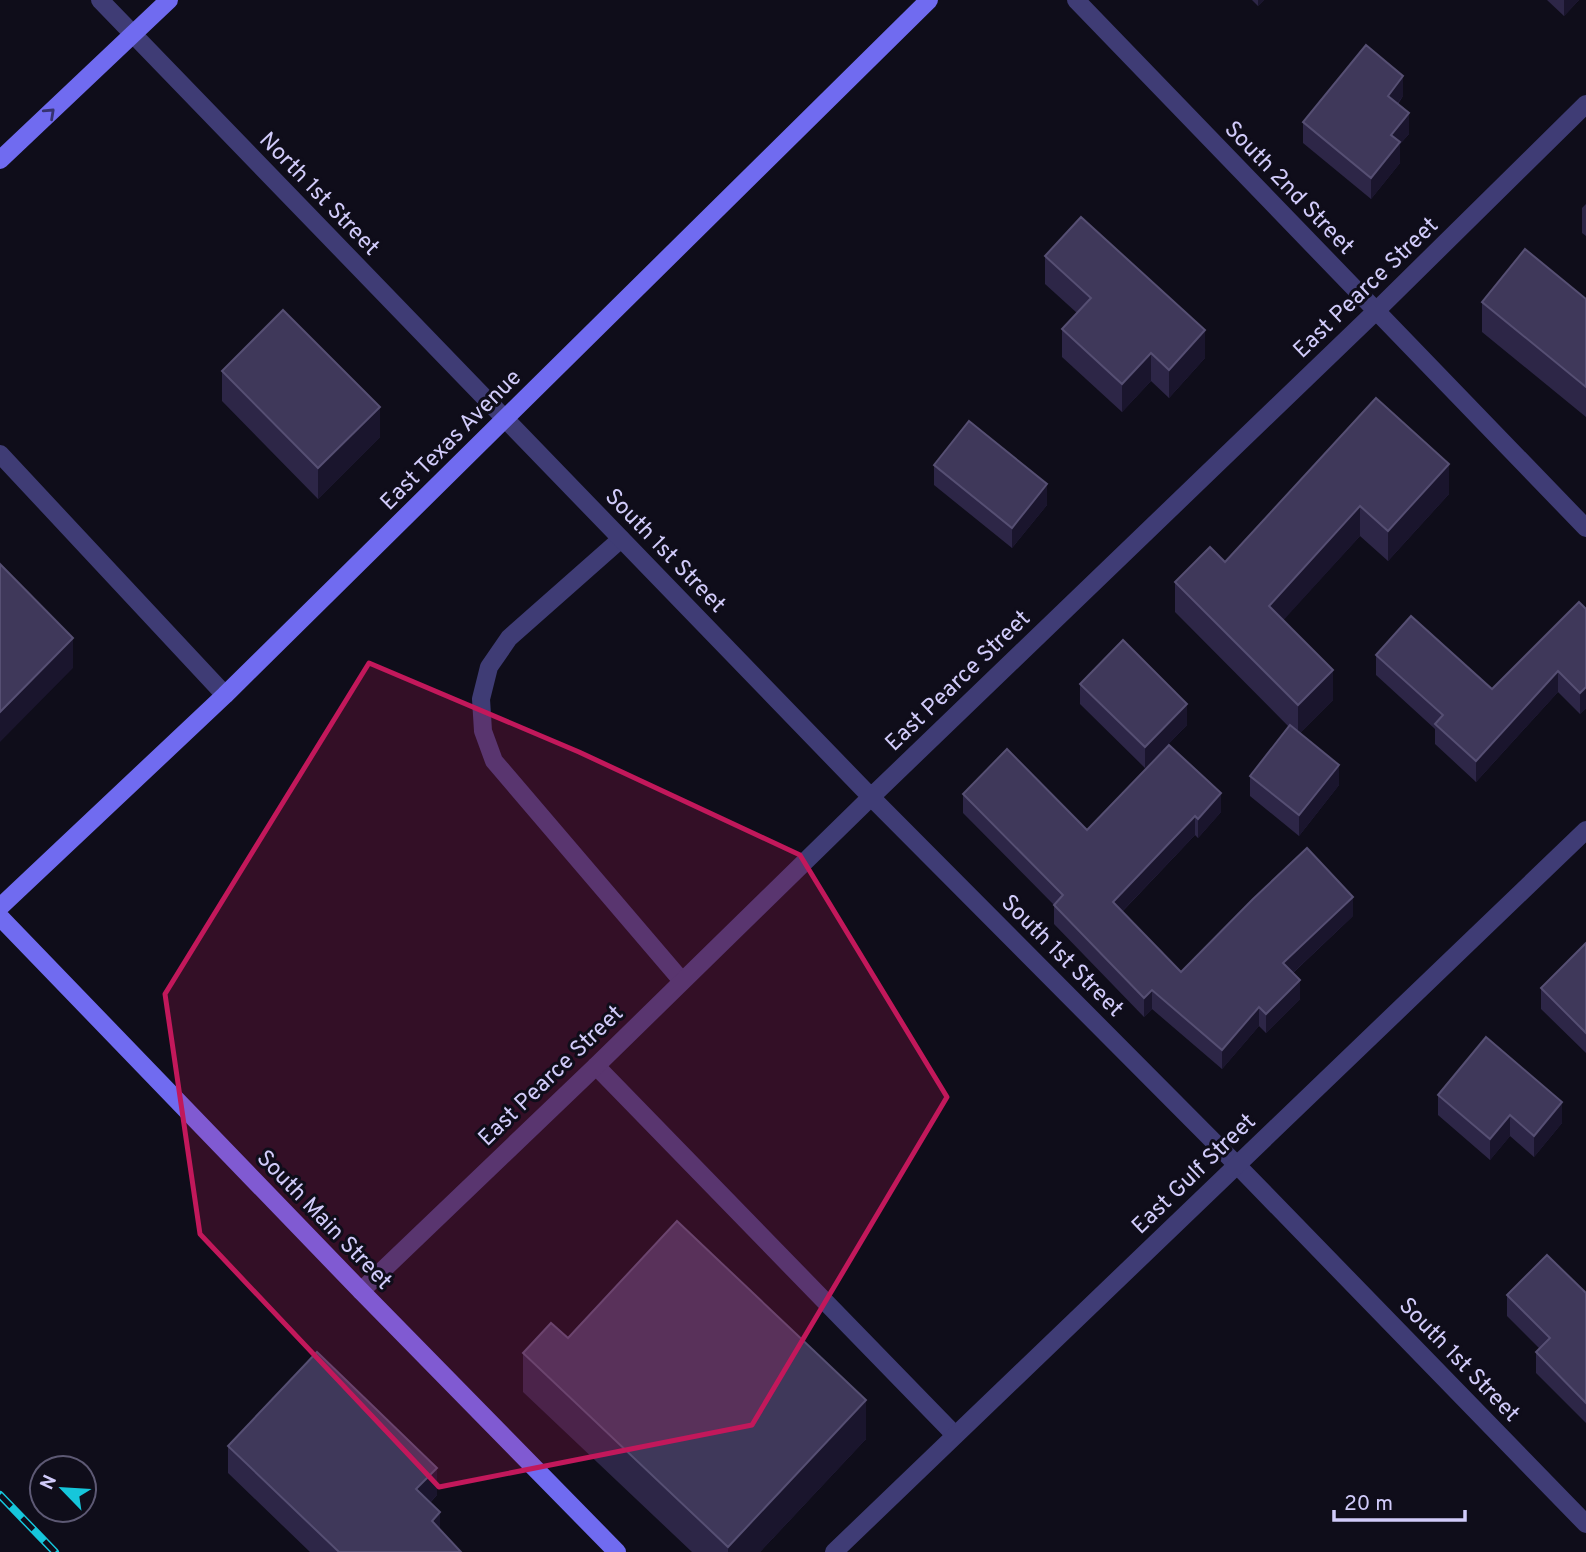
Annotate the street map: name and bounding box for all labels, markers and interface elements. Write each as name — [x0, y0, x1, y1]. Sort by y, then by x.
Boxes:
one-way arrow — [41, 109, 54, 122]
street label: South 2nd Street — [1217, 116, 1359, 262]
street label: North 1st Street — [252, 127, 385, 263]
street label: East Pearce Street — [1288, 212, 1445, 365]
street label: East Texas Avenue — [375, 364, 529, 518]
street label: South 1st Street — [598, 483, 731, 620]
street label: East Pearce Street — [880, 605, 1037, 758]
street label: South 1st Street — [994, 889, 1129, 1024]
street label: East Pearce Street — [473, 1000, 630, 1153]
street label: East Gulf Street — [1127, 1108, 1263, 1241]
street label: South Main Street — [249, 1145, 397, 1297]
street label: South 1st Street — [1392, 1292, 1525, 1429]
north arrow — [28, 1454, 98, 1524]
text: N — [36, 1471, 63, 1494]
scale bar — [1334, 1478, 1465, 1522]
text: 20 m — [1344, 1491, 1393, 1518]

